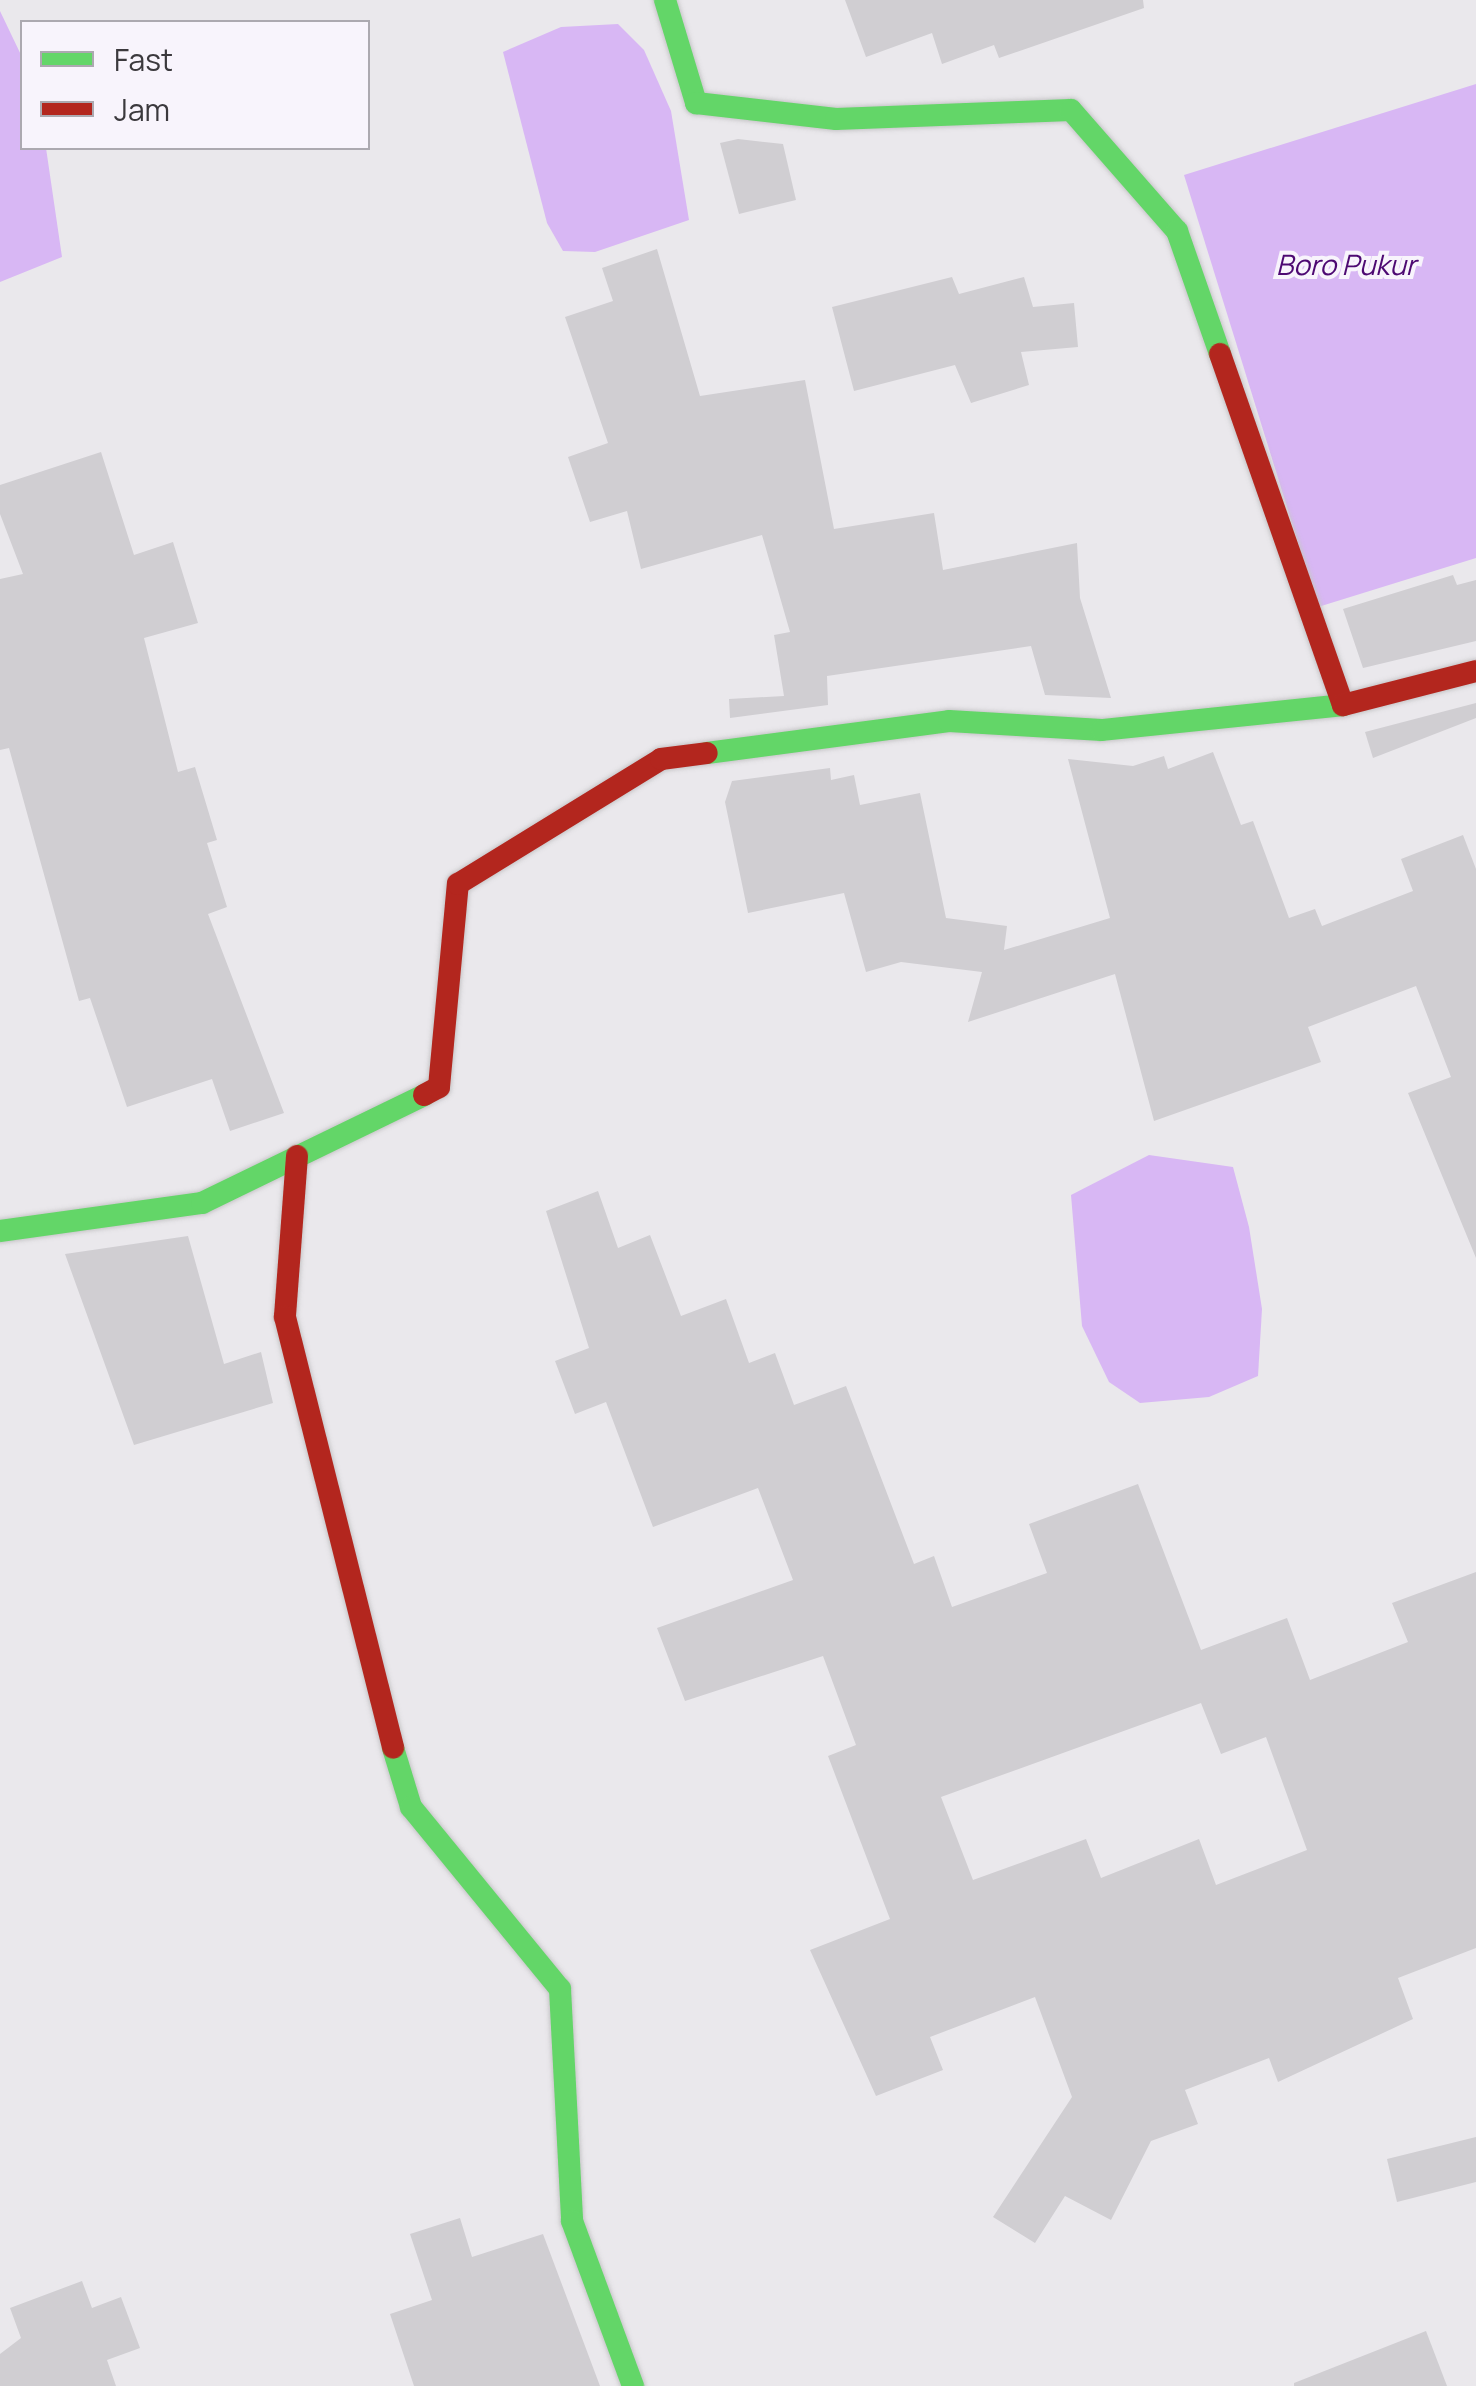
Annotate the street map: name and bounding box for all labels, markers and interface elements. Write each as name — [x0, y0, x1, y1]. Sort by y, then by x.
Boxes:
legend — [20, 20, 370, 150]
text: Fast — [114, 39, 173, 80]
text: Jam — [114, 89, 170, 130]
water label: Boro Pukur — [1276, 247, 1416, 281]

